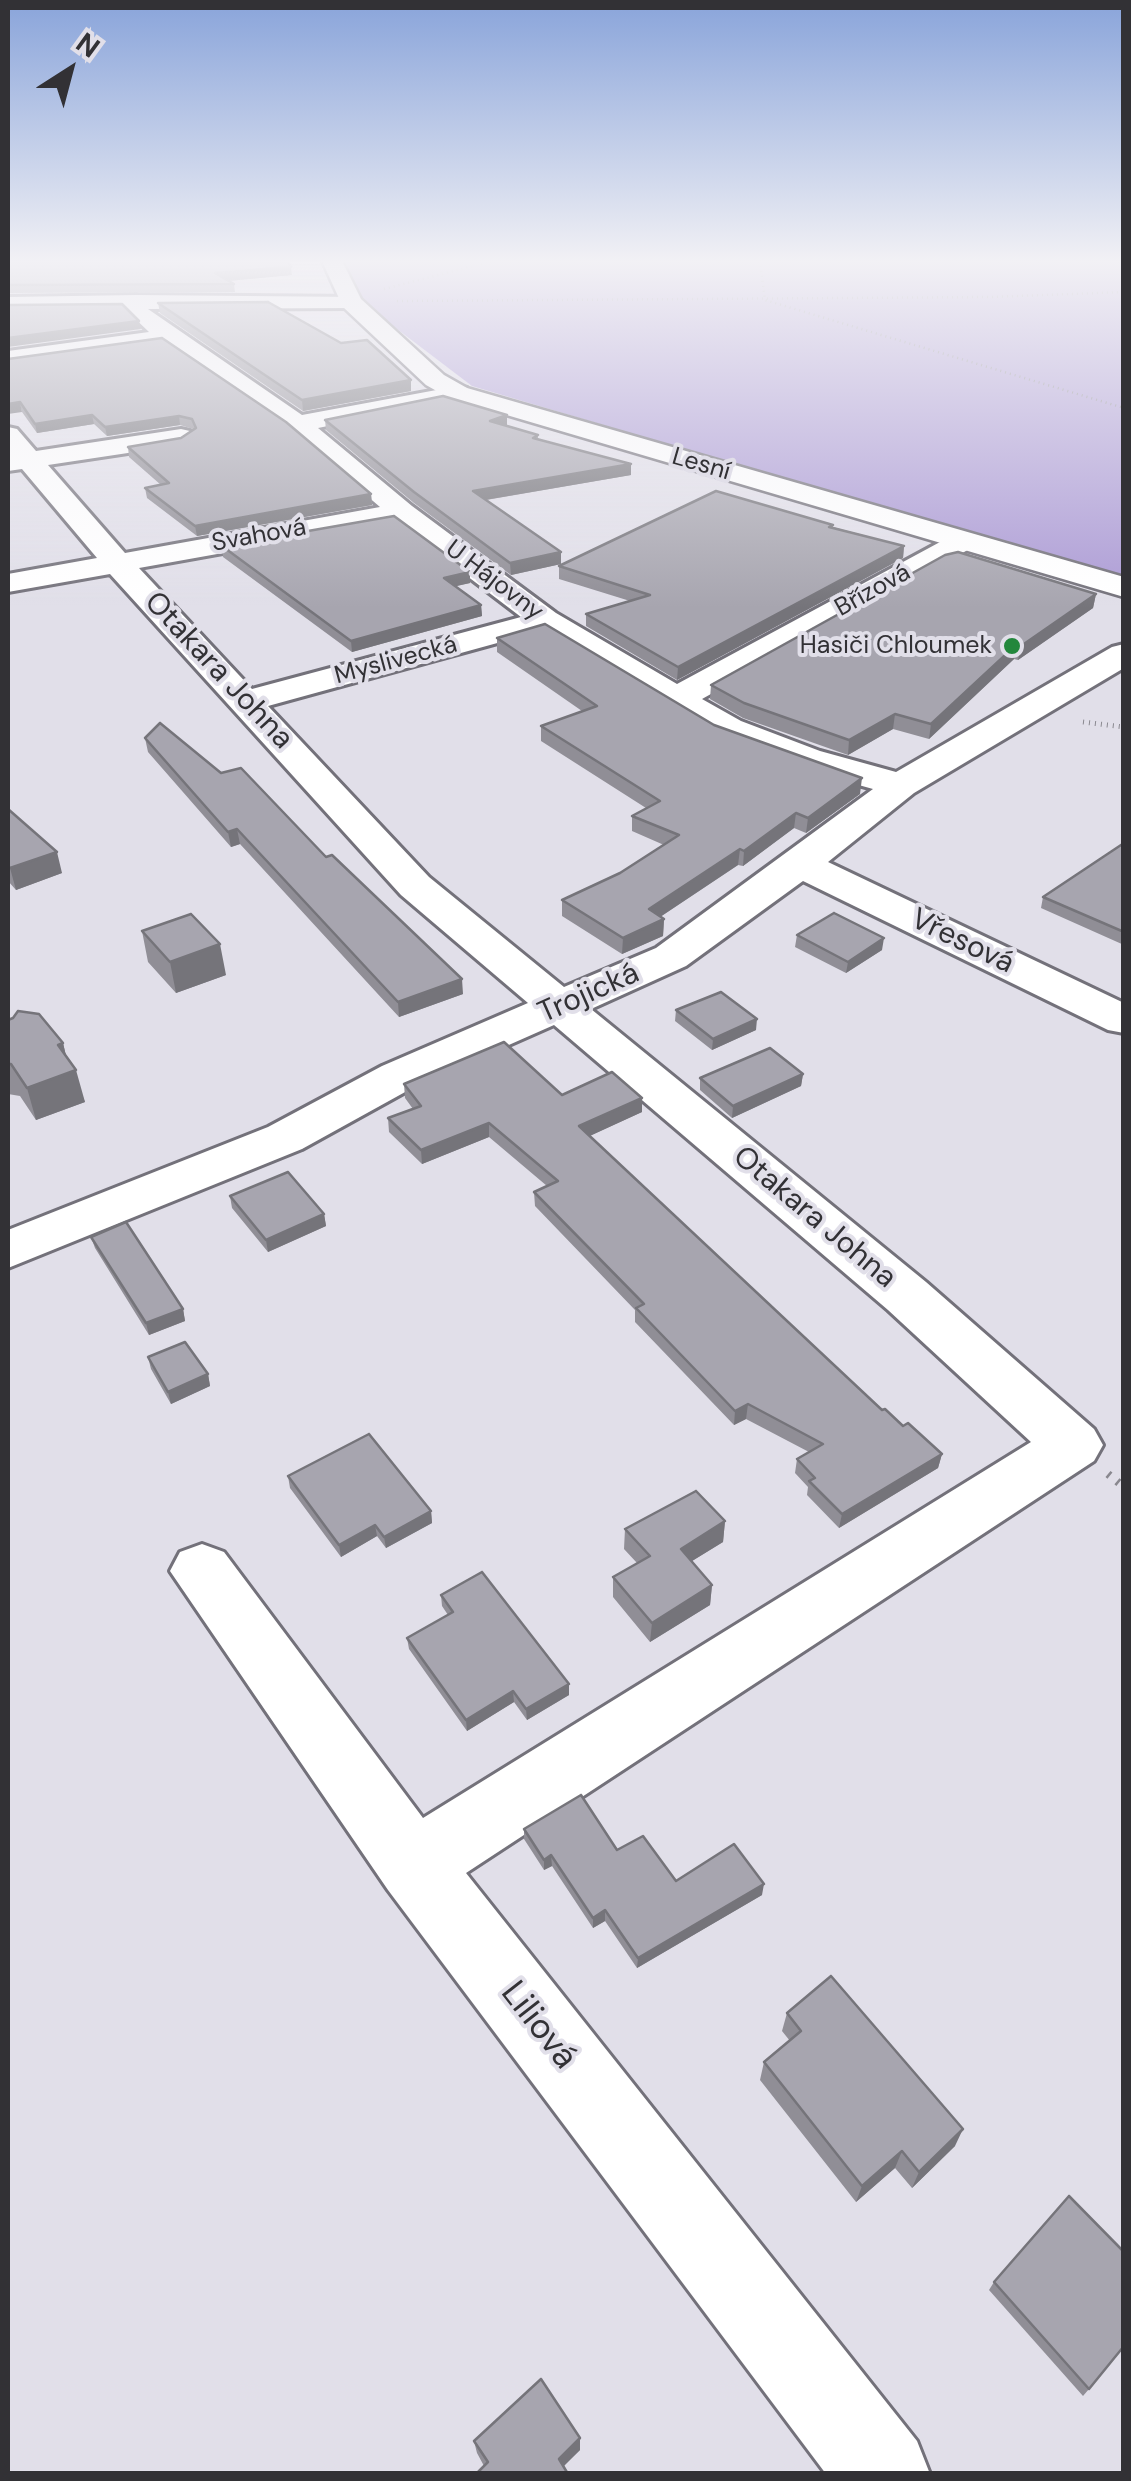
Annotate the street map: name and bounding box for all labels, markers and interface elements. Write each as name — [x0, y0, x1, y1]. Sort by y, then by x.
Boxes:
north arrow — [20, 20, 120, 120]
text: N — [69, 24, 107, 66]
street label: Lesní — [668, 442, 734, 488]
street label: Svahová — [209, 513, 309, 559]
street label: U Hájovny — [439, 534, 549, 628]
street label: Břízová — [830, 558, 916, 624]
street label: Otakara Johna — [136, 585, 300, 757]
street label: Myslivecká — [332, 630, 460, 692]
place label: Hasiči Chloumek — [800, 631, 992, 661]
marker: Hasiči Chloumek — [1001, 635, 1023, 657]
street label: Vřesová — [905, 902, 1019, 982]
street label: Trojická — [533, 956, 645, 1032]
street label: Otakara Johna — [725, 1139, 903, 1297]
street label: Liliová — [491, 1974, 585, 2078]

